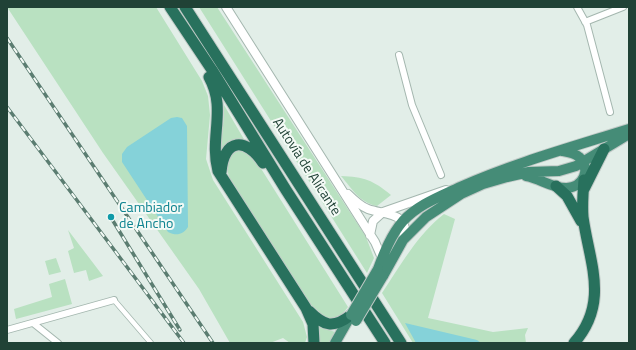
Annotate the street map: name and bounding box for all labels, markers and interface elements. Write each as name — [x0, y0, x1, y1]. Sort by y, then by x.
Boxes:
street label: Autovía de Alicante — [268, 115, 344, 219]
place label: Cambiador de Ancho — [119, 201, 182, 234]
marker: Cambiador de Ancho — [106, 212, 116, 222]

